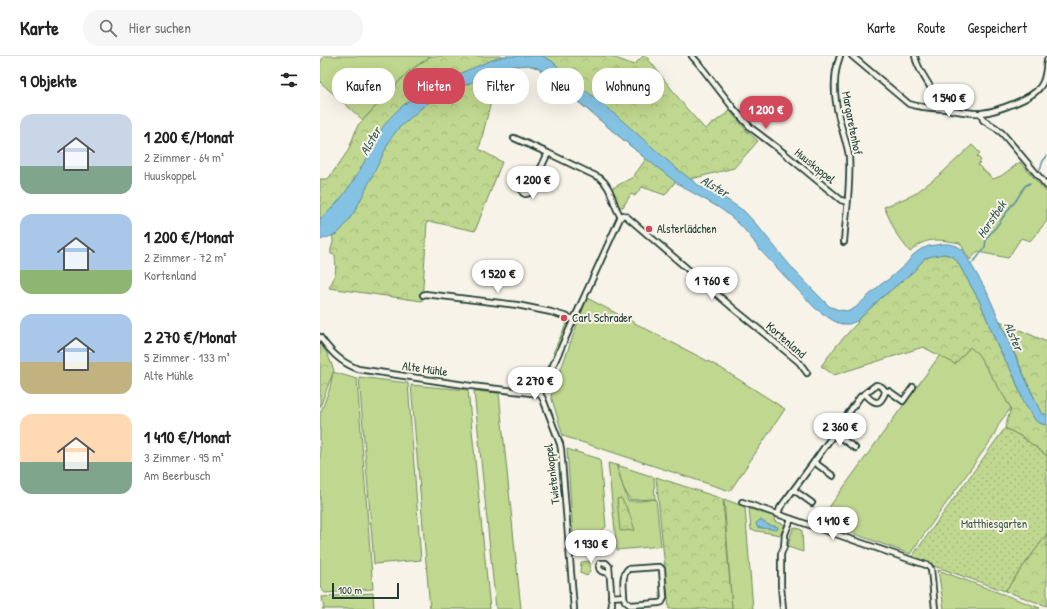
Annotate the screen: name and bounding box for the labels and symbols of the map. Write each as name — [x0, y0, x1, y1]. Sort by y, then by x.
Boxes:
pin: 1 540 € — [912, 84, 986, 118]
street label: Margaretenhof — [838, 90, 867, 157]
pin: 1 200 € — [729, 96, 803, 130]
water label: Alster — [355, 122, 386, 158]
street label: Huuskoppel — [791, 144, 840, 188]
pin: 1 200 € — [496, 166, 570, 200]
water label: Alster — [698, 171, 734, 202]
water label: Horstbek — [972, 195, 1011, 241]
place label: Alsterlädchen — [657, 220, 717, 237]
marker: Alsterlädchen — [644, 224, 654, 234]
pin: 1 520 € — [461, 260, 535, 294]
pin: 1 760 € — [675, 267, 749, 301]
place label: Carl Schrader — [572, 309, 633, 326]
marker: Carl Schrader — [559, 313, 569, 323]
street label: Kortenland — [763, 317, 810, 362]
water label: Alster — [1000, 319, 1029, 355]
street label: Alte Mühle — [401, 357, 449, 380]
pin: 2 270 € — [498, 367, 572, 401]
pin: 2 360 € — [803, 413, 877, 447]
street label: Twietenkoppel — [539, 442, 564, 505]
pin: 1 410 € — [796, 507, 870, 541]
park label: Matthiesgarten — [961, 515, 1027, 532]
pin: 1 930 € — [554, 530, 628, 564]
scale bar — [332, 581, 399, 600]

